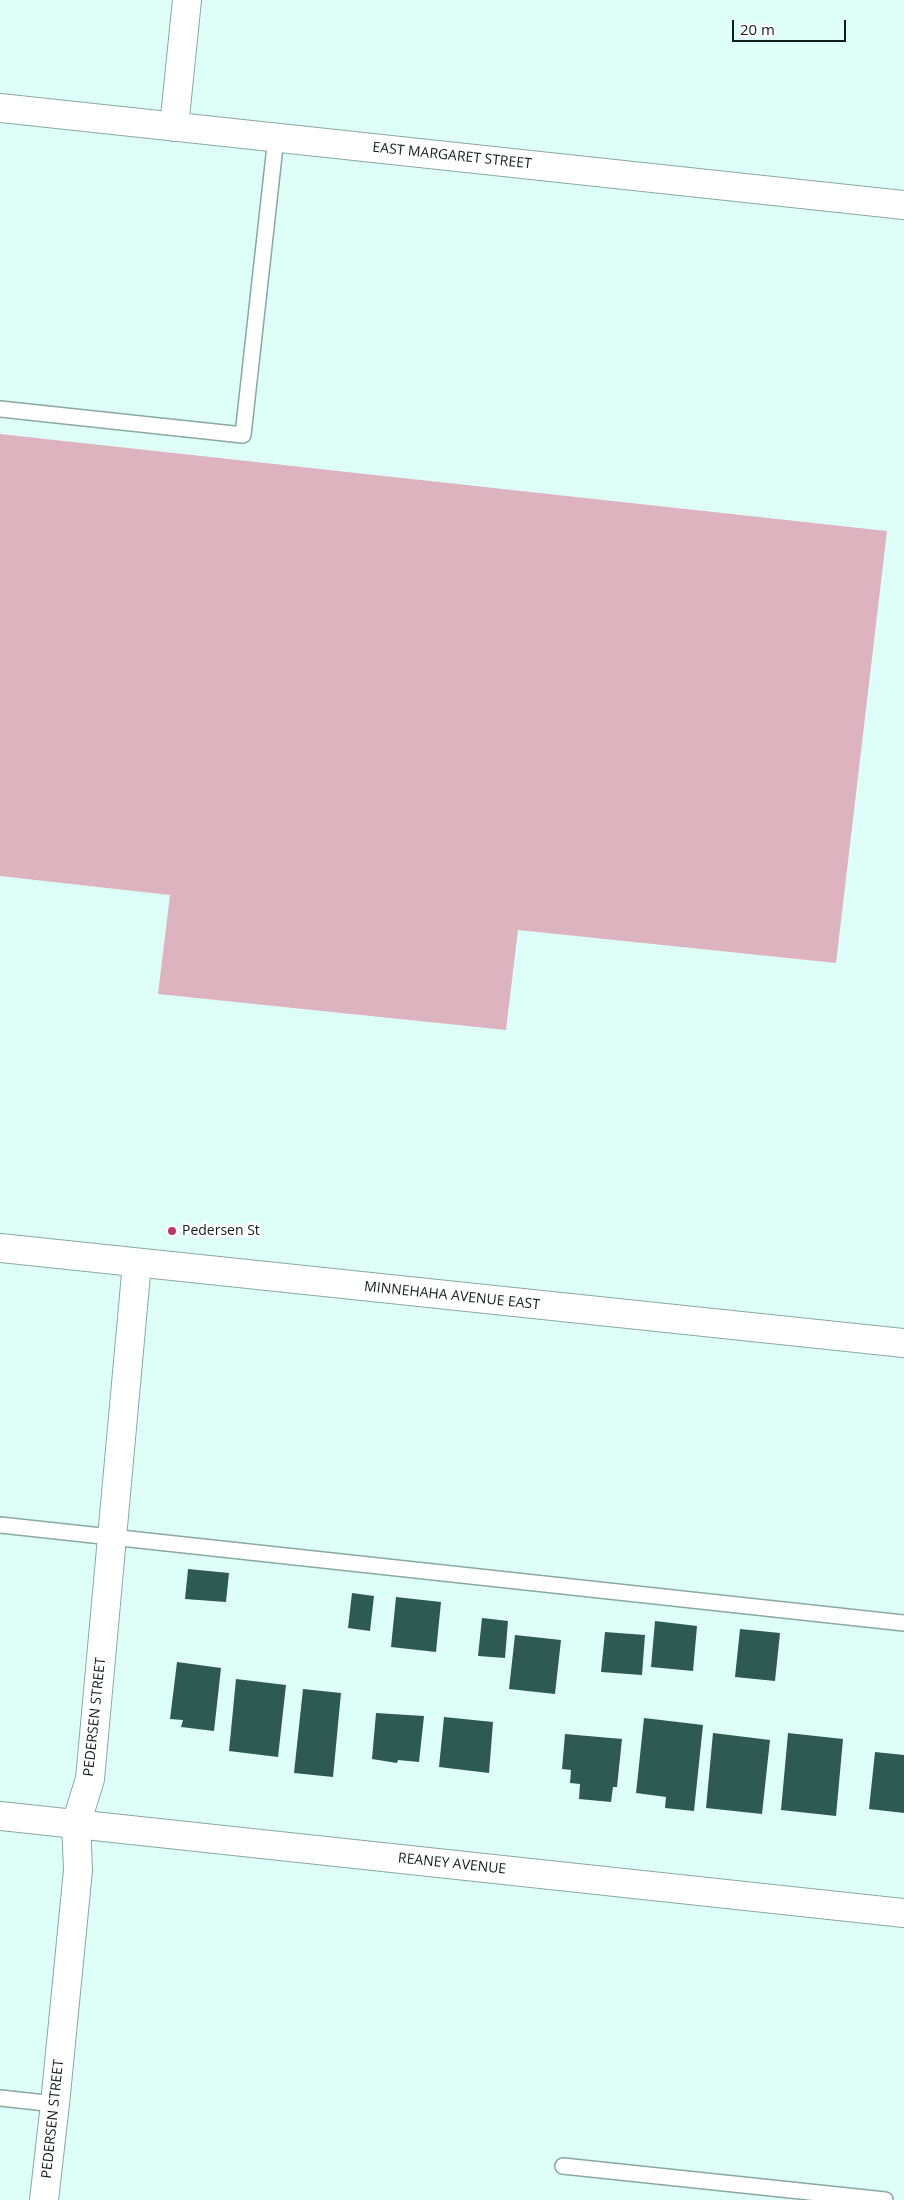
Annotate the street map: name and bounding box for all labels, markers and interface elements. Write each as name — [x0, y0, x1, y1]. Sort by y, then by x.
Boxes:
scale bar — [734, 10, 848, 42]
text: 20 m — [740, 19, 775, 39]
street label: EAST MARGARET STREET — [372, 139, 532, 173]
place label: Pedersen St — [182, 1223, 260, 1239]
marker: Pedersen St — [166, 1225, 178, 1237]
street label: MINNEHAHA AVENUE EAST — [363, 1278, 541, 1314]
street label: PEDERSEN STREET — [80, 1657, 110, 1777]
street label: REANEY AVENUE — [397, 1850, 507, 1878]
street label: PEDERSEN STREET — [38, 2059, 68, 2179]

